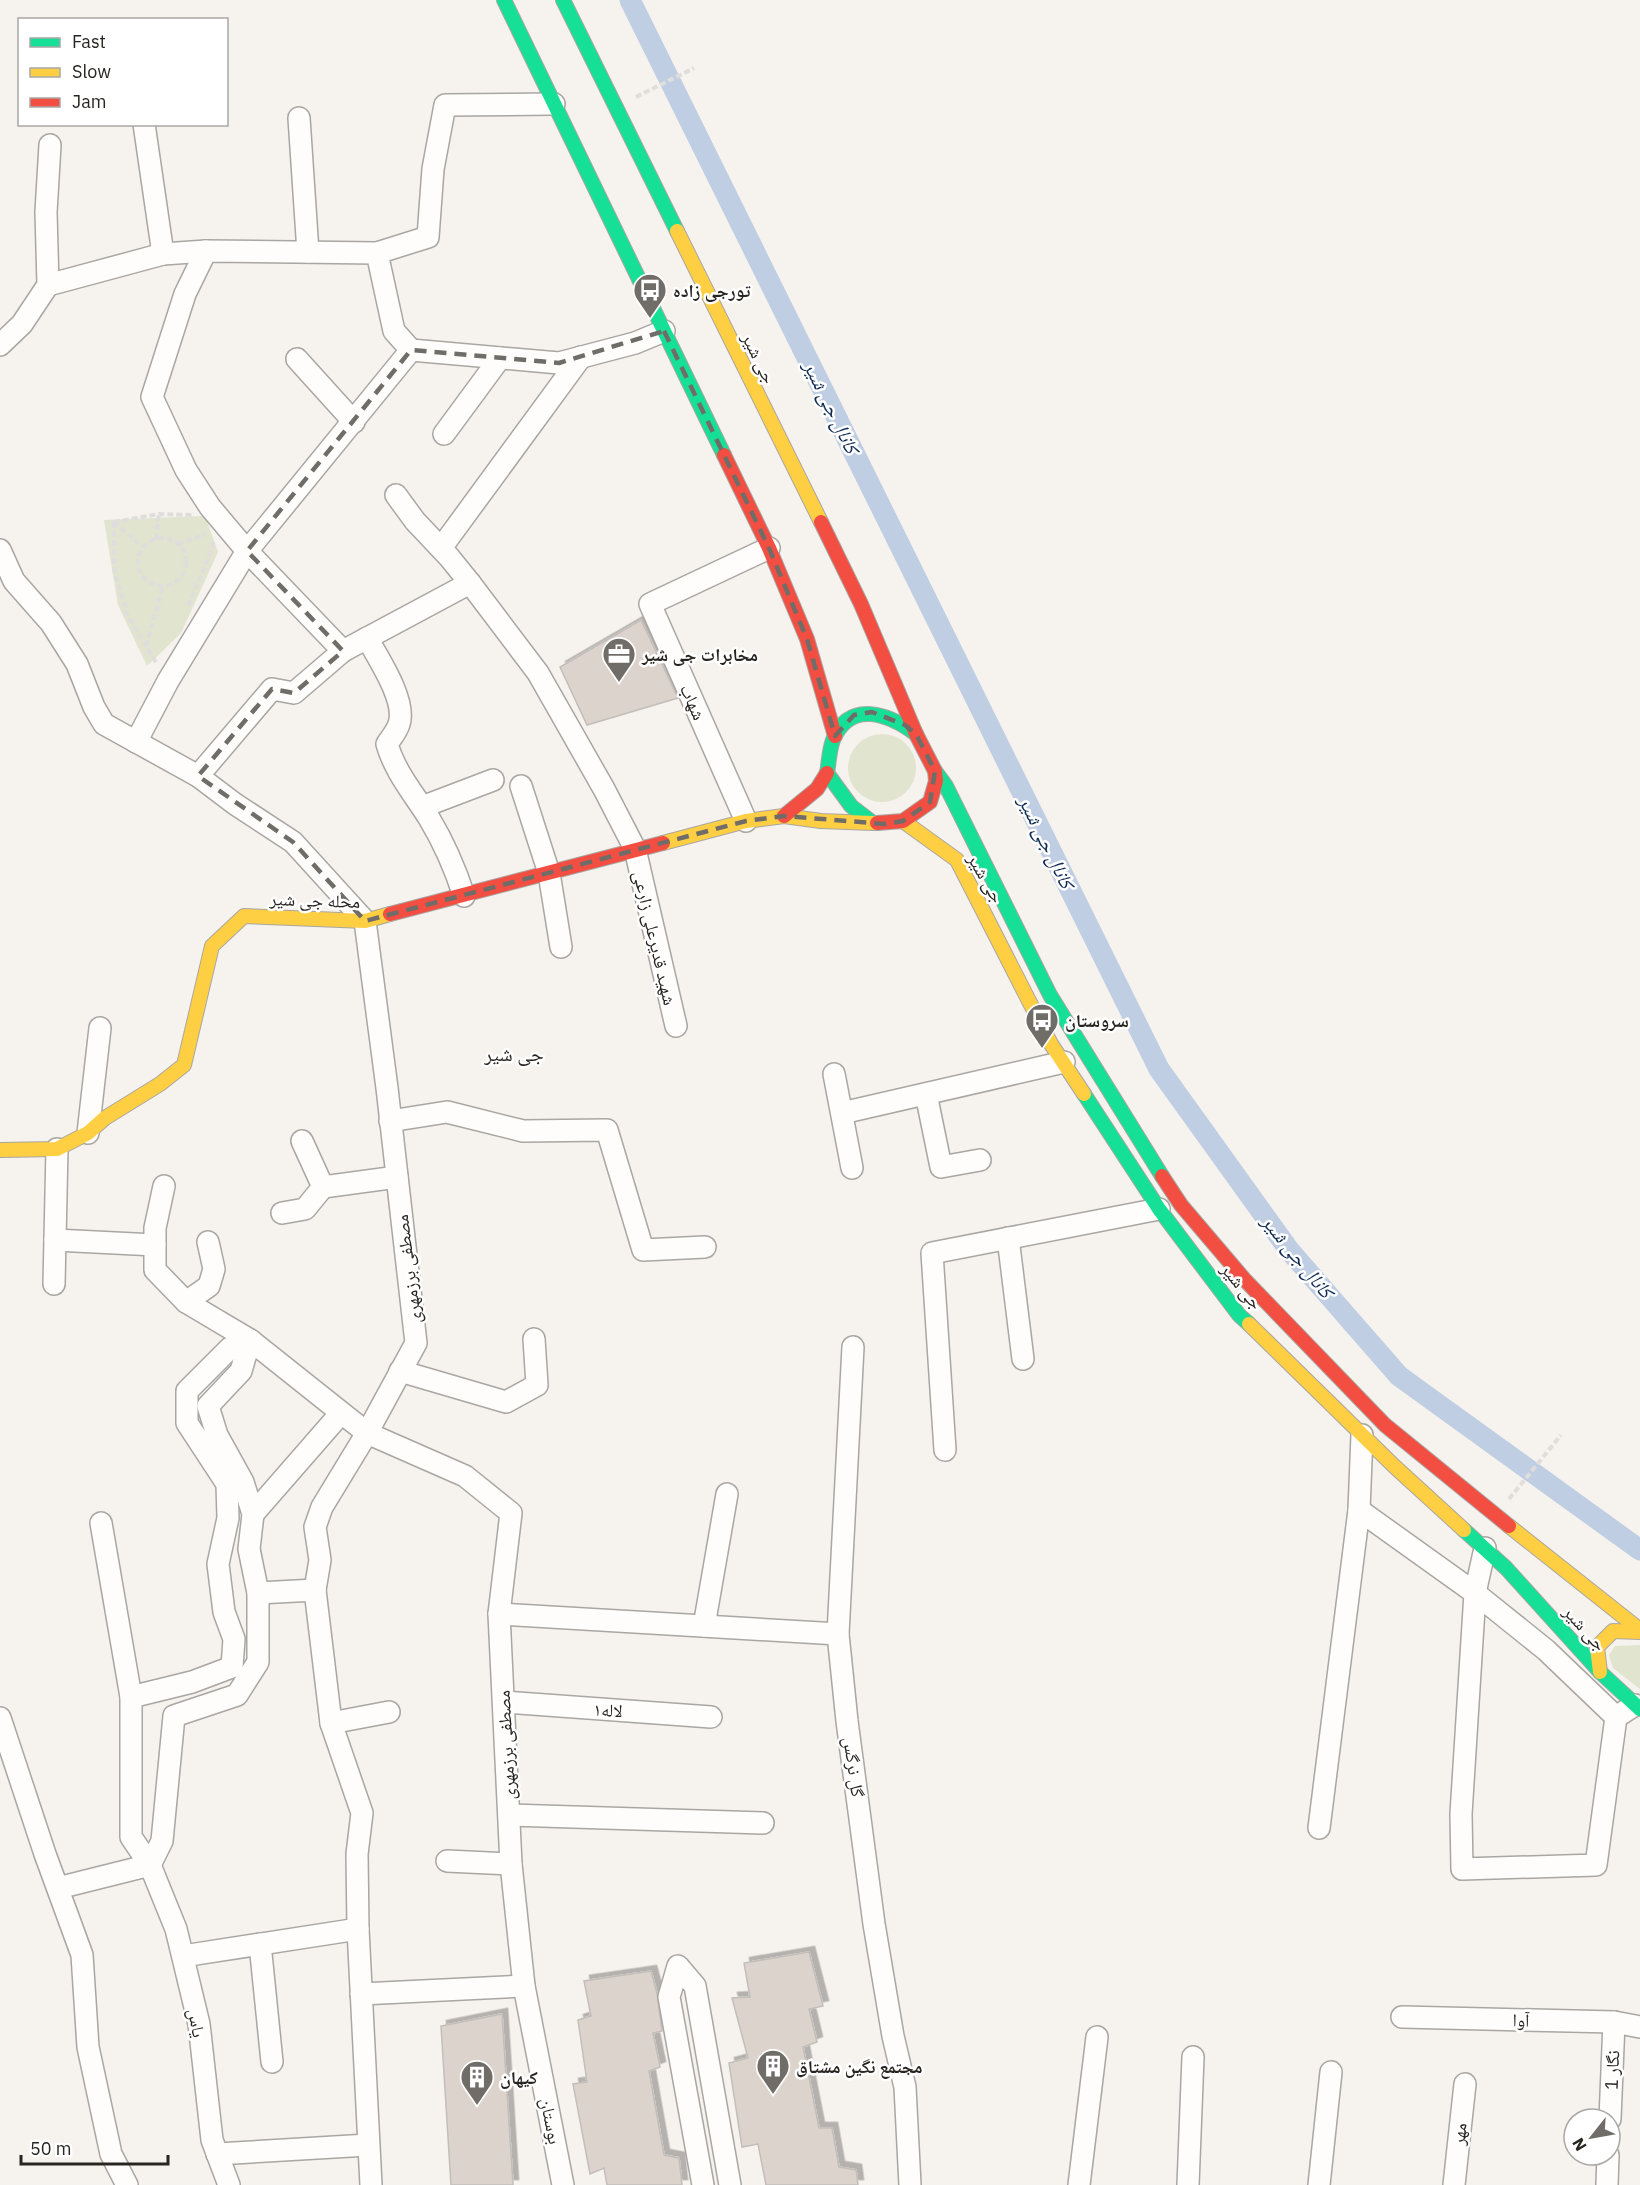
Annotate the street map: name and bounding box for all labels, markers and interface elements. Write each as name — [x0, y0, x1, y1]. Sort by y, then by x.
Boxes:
legend — [18, 18, 228, 126]
text: Fast — [72, 30, 106, 53]
text: Slow — [72, 60, 111, 83]
text: Jam — [72, 90, 107, 113]
bus stop icon: تورجی زاده — [632, 272, 668, 319]
place label: تورجی زاده — [673, 279, 751, 302]
street label: جی شیر — [736, 328, 781, 387]
water label: کانال جی شیر — [797, 354, 868, 461]
office icon: مخابرات جی شیر — [601, 636, 637, 683]
place label: مخابرات جی شیر — [641, 643, 758, 666]
street label: شهاب — [675, 680, 711, 724]
water label: کانال جی شیر — [1012, 789, 1083, 896]
street label: جی شیر — [962, 848, 1009, 907]
street label: شهید قدیرعلی زارعی — [628, 869, 682, 1007]
street label: محله جی شیر — [268, 887, 361, 913]
bus stop icon: سروستان — [1024, 1002, 1060, 1049]
place label: سروستان — [1065, 1009, 1129, 1032]
district label: جی شیر — [483, 1040, 544, 1067]
water label: کانال جی شیر — [1255, 1207, 1342, 1306]
street label: مصطفی برزمهری — [390, 1213, 426, 1325]
street label: جی شیر — [1216, 1257, 1268, 1314]
street label: جی شیر — [1558, 1600, 1612, 1656]
street label: مصطفی برزمهری — [492, 1690, 520, 1800]
street label: لاله۱ — [593, 1698, 623, 1722]
street label: گل نرگس — [838, 1736, 870, 1799]
street label: یاس — [183, 2007, 211, 2039]
street label: آوا — [1512, 2008, 1530, 2032]
building icon: مجتمع نگین مشتاق — [755, 2048, 791, 2095]
street label: نگار 1 — [1599, 2049, 1625, 2090]
place label: مجتمع نگین مشتاق — [796, 2055, 922, 2079]
building icon: کیهان — [459, 2059, 495, 2106]
place label: کیهان — [500, 2066, 538, 2089]
street label: بوستان — [535, 2096, 567, 2146]
north arrow — [1562, 2107, 1622, 2167]
street label: مهر — [1446, 2122, 1472, 2147]
scale bar — [21, 2128, 168, 2166]
text: N — [1568, 2135, 1591, 2155]
text: 50 m — [30, 2137, 72, 2160]

